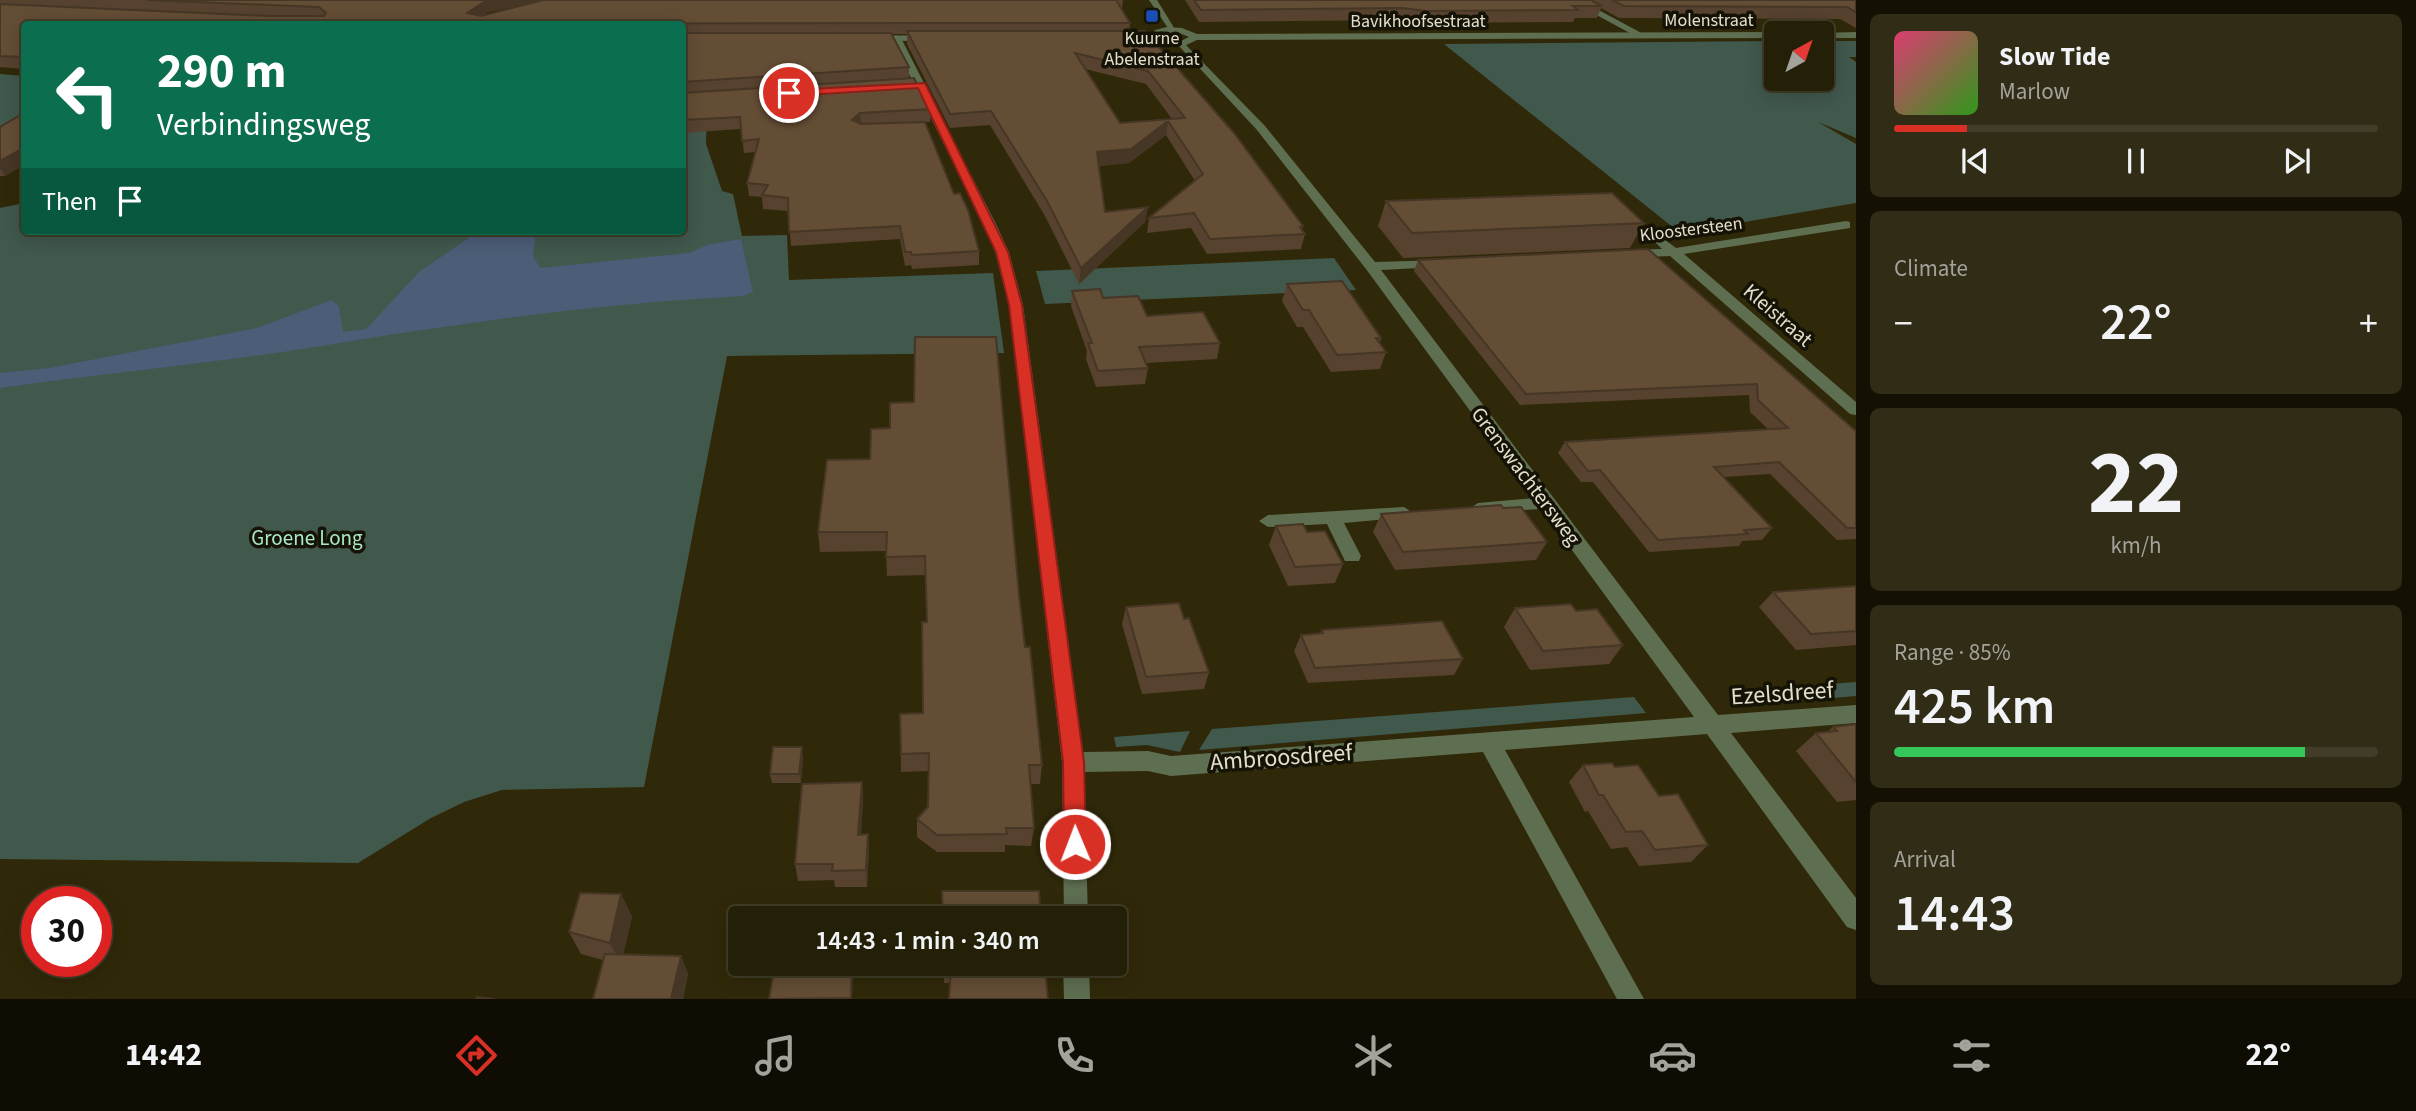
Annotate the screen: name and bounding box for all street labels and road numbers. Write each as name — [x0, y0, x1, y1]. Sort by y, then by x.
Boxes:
street label: Molenstraat — [1664, 8, 1754, 33]
street label: Bavikhoofsestraat — [1350, 9, 1486, 34]
street label: Kloostersteen — [1638, 211, 1744, 248]
street label: Kleistraat — [1737, 276, 1819, 354]
street label: Grenswachtersweg — [1464, 401, 1588, 552]
street label: Ezelsdreef — [1730, 672, 1836, 715]
street label: Ambroosdreef — [1209, 735, 1354, 780]

